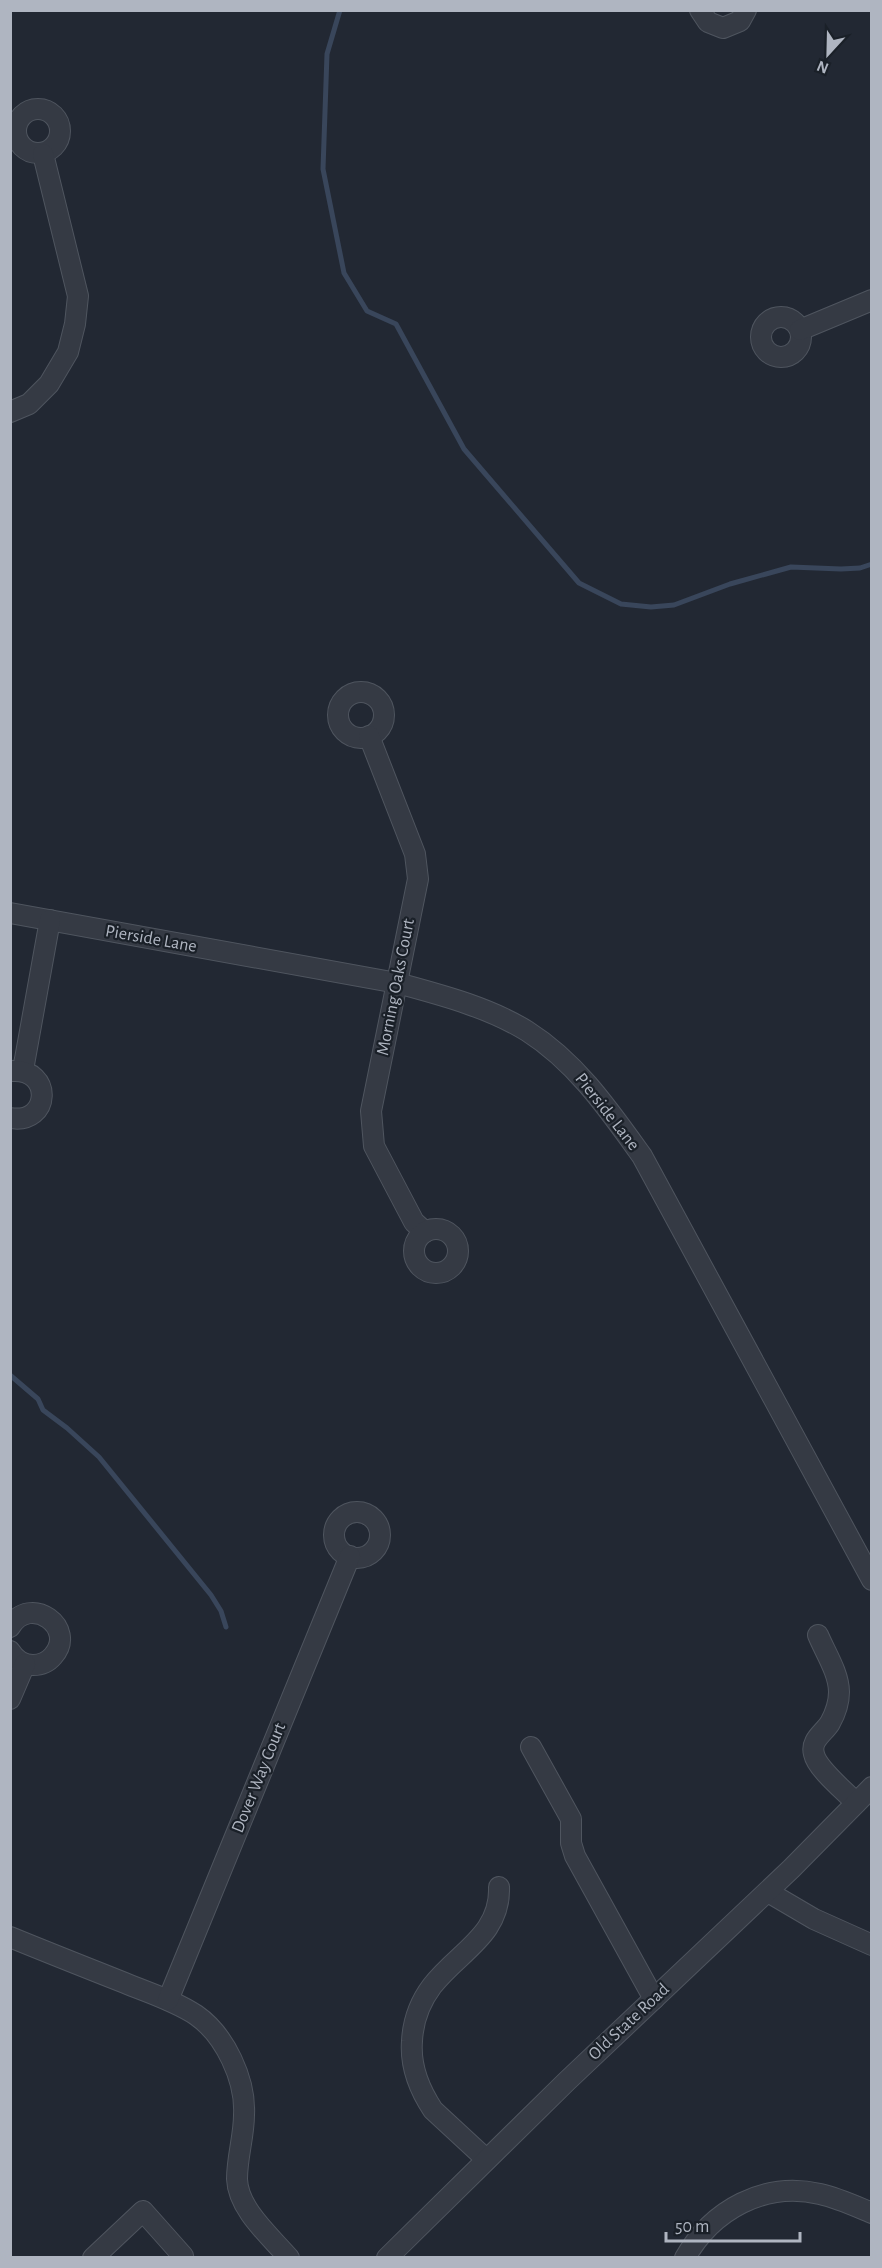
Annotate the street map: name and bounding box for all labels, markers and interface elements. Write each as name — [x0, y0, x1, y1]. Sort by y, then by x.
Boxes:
north arrow — [798, 24, 858, 84]
text: N — [815, 57, 831, 76]
street label: Morning Oaks Court — [374, 917, 418, 1057]
street label: Pierside Lane — [104, 922, 198, 956]
street label: Pierside Lane — [571, 1070, 643, 1154]
street label: Dover Way Court — [229, 1720, 289, 1836]
street label: Old State Road — [585, 1980, 673, 2064]
scale bar — [666, 2205, 800, 2243]
text: 50 m — [675, 2218, 709, 2236]

